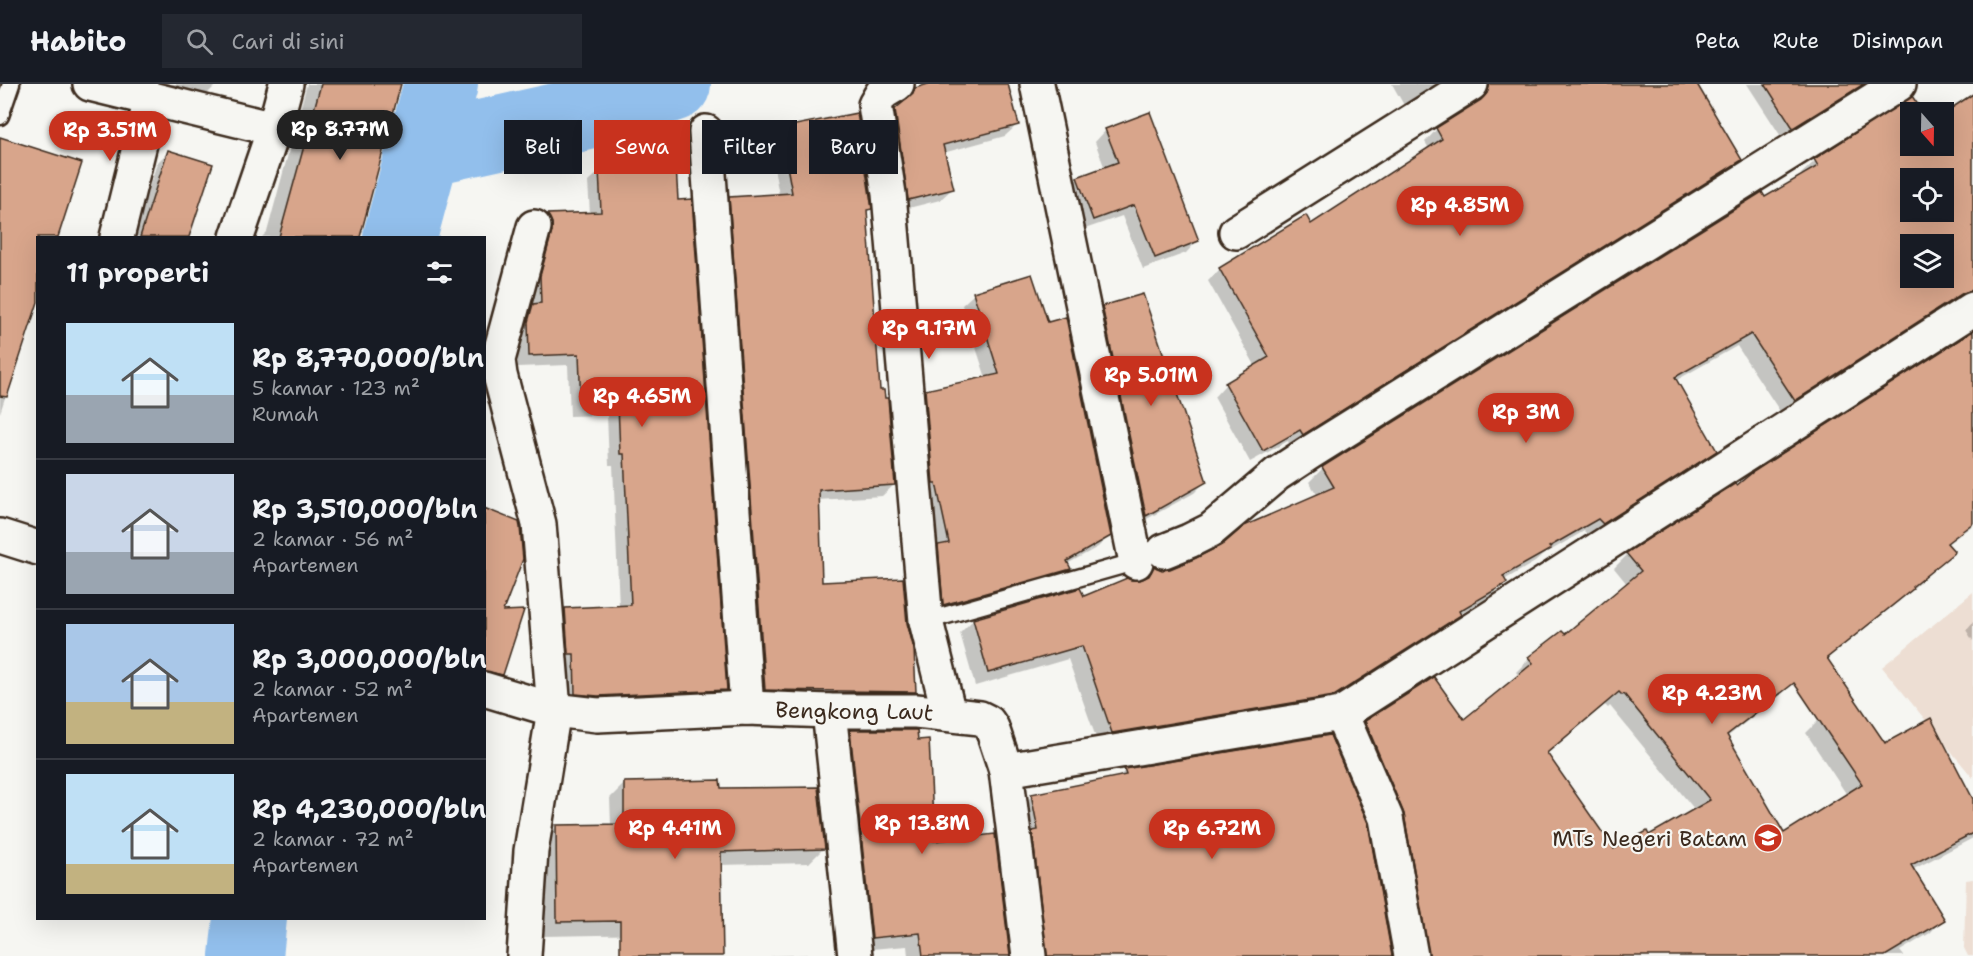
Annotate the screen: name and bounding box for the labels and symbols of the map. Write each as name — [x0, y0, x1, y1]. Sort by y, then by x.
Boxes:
north arrow — [1900, 102, 1954, 156]
pin: Rp 8.77M — [278, 110, 402, 161]
pin: Rp 3.51M — [48, 111, 172, 162]
pin: Rp 4.85M — [1398, 186, 1522, 237]
pin: Rp 9.17M — [867, 309, 991, 360]
pin: Rp 5.01M — [1089, 356, 1213, 407]
pin: Rp 4.65M — [580, 377, 704, 428]
pin: Rp 3M — [1484, 393, 1568, 444]
pin: Rp 4.23M — [1650, 674, 1774, 725]
street label: Bengkong Laut — [775, 695, 935, 728]
pin: Rp 13.8M — [860, 804, 984, 855]
pin: Rp 4.41M — [613, 809, 737, 860]
pin: Rp 6.72M — [1150, 809, 1274, 860]
school or university icon: MTs Negeri Batam — [1752, 822, 1784, 854]
place label: MTs Negeri Batam — [1552, 824, 1747, 853]

